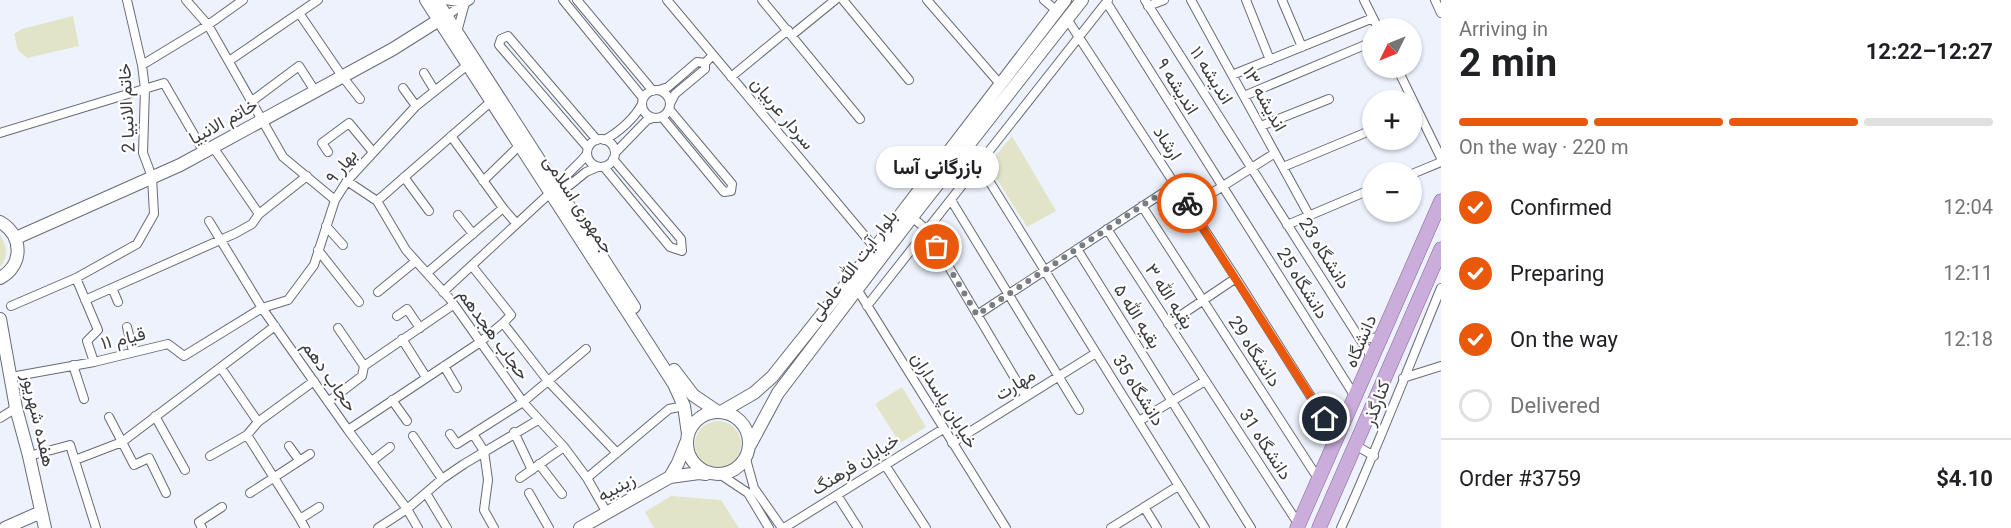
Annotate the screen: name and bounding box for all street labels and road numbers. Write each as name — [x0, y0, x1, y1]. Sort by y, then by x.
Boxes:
street label: اندیشه ۱۱ — [1186, 42, 1238, 108]
street label: اندیشه ۹ — [1153, 54, 1203, 118]
street label: خاتم الانبیا 2 — [113, 63, 141, 153]
street label: اندیشه ۱۳ — [1239, 63, 1291, 135]
street label: سردار عربیان — [746, 73, 819, 154]
street label: خاتم الانبیا — [185, 94, 262, 150]
street label: ارشاد — [1148, 122, 1187, 165]
street label: بهار ۹ — [321, 145, 362, 188]
street label: جمهوری اسلامی — [538, 151, 619, 258]
street label: بلوار آیت‌ الله عاملی — [805, 206, 902, 325]
street label: دانشگاه 23 — [1295, 213, 1355, 293]
street label: دانشگاه 25 — [1273, 243, 1333, 323]
street label: بقیه الله ۳ — [1141, 259, 1199, 333]
street label: بقیه الله ۵ — [1110, 280, 1166, 352]
street label: حجاب هجدهم — [452, 284, 534, 385]
street label: دانشگاه — [1340, 311, 1380, 371]
street label: دانشگاه 29 — [1224, 312, 1286, 390]
street label: قیام ۱۱ — [99, 323, 148, 355]
street label: حجاب دهم — [296, 336, 362, 417]
street label: خیابان پاسداران — [905, 348, 983, 453]
street label: دانشگاه 35 — [1109, 350, 1169, 430]
street label: مهارت — [991, 363, 1040, 405]
street label: هفده شهریور — [17, 371, 60, 469]
street label: کنارگذر — [1357, 377, 1395, 430]
street label: دانشگاه 31 — [1235, 405, 1297, 483]
street label: خیابان فرهنگ — [807, 429, 903, 500]
street label: زینبیه — [593, 468, 639, 507]

